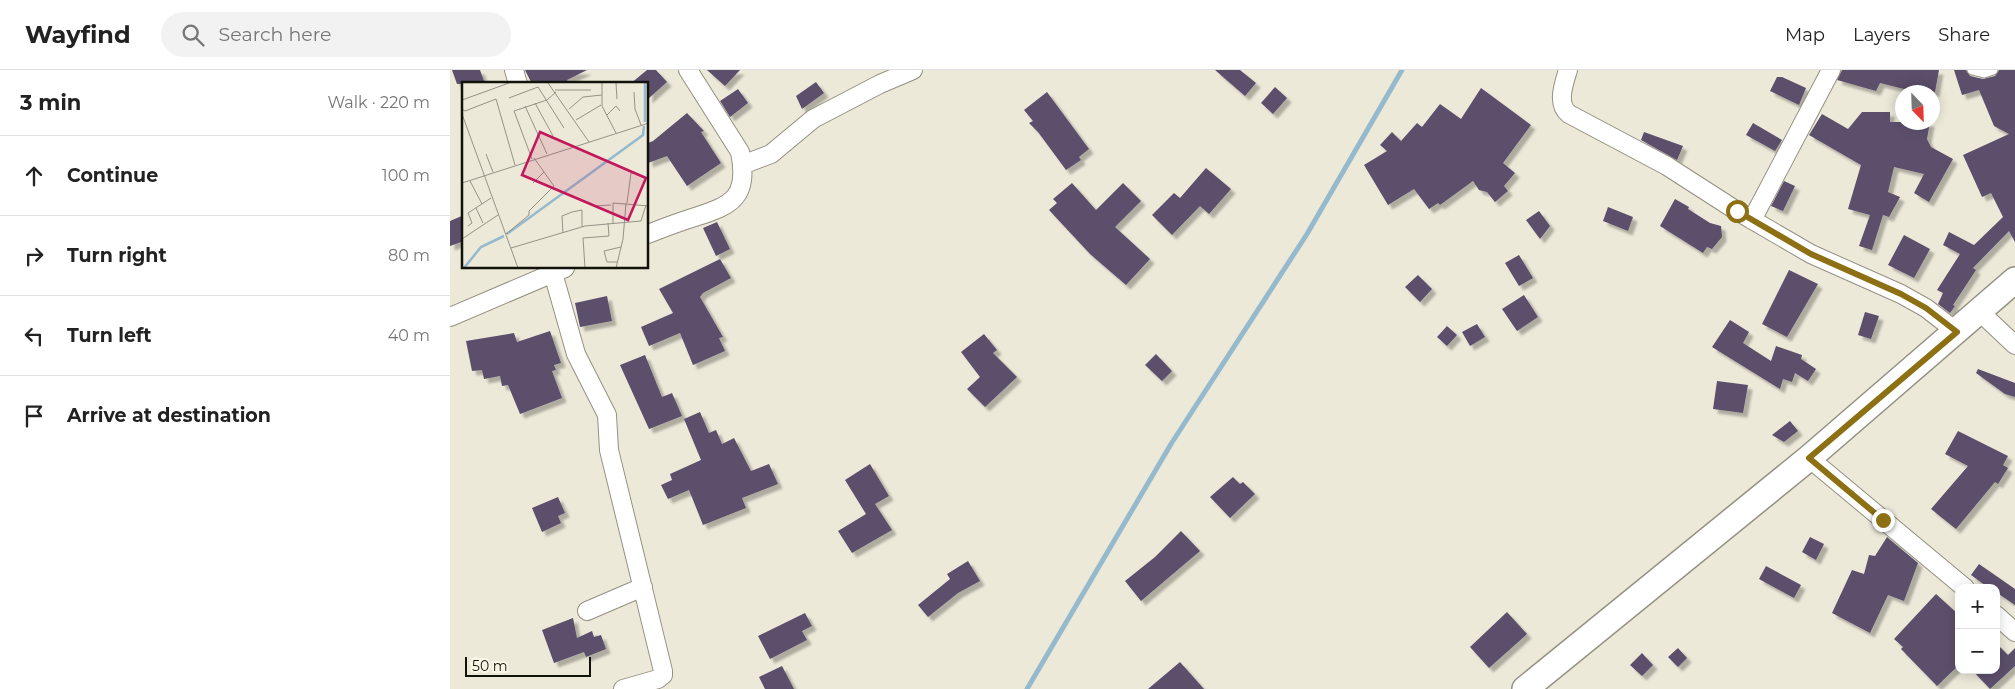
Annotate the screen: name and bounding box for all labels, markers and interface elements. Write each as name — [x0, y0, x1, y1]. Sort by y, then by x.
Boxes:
search box — [161, 12, 511, 57]
text: Wayfind — [25, 20, 131, 49]
icon: search — [179, 21, 207, 49]
text: Search here — [219, 23, 332, 46]
text: Map — [1785, 24, 1825, 46]
text: Layers — [1853, 24, 1910, 46]
text: Share — [1938, 24, 1990, 46]
inset map — [462, 82, 649, 269]
north arrow — [1895, 85, 1940, 130]
text: 3 min — [20, 90, 81, 115]
text: Walk · 220 m — [327, 93, 430, 112]
icon: ahead — [20, 162, 48, 190]
text: Continue — [67, 164, 158, 187]
text: 100 m — [382, 166, 430, 185]
route start — [1726, 200, 1749, 223]
icon: right — [20, 242, 48, 270]
text: Turn right — [67, 244, 167, 267]
text: 80 m — [388, 246, 430, 265]
icon: left — [20, 322, 48, 350]
text: Turn left — [67, 324, 152, 347]
text: 40 m — [388, 326, 430, 345]
icon: arrive — [20, 402, 48, 430]
text: Arrive at destination — [67, 404, 271, 427]
route end — [1872, 509, 1895, 532]
map controls — [1955, 584, 2000, 674]
button: + — [1955, 584, 2000, 629]
button: − — [1955, 629, 2000, 674]
scale bar — [465, 654, 591, 677]
text: 50 m — [472, 657, 508, 675]

